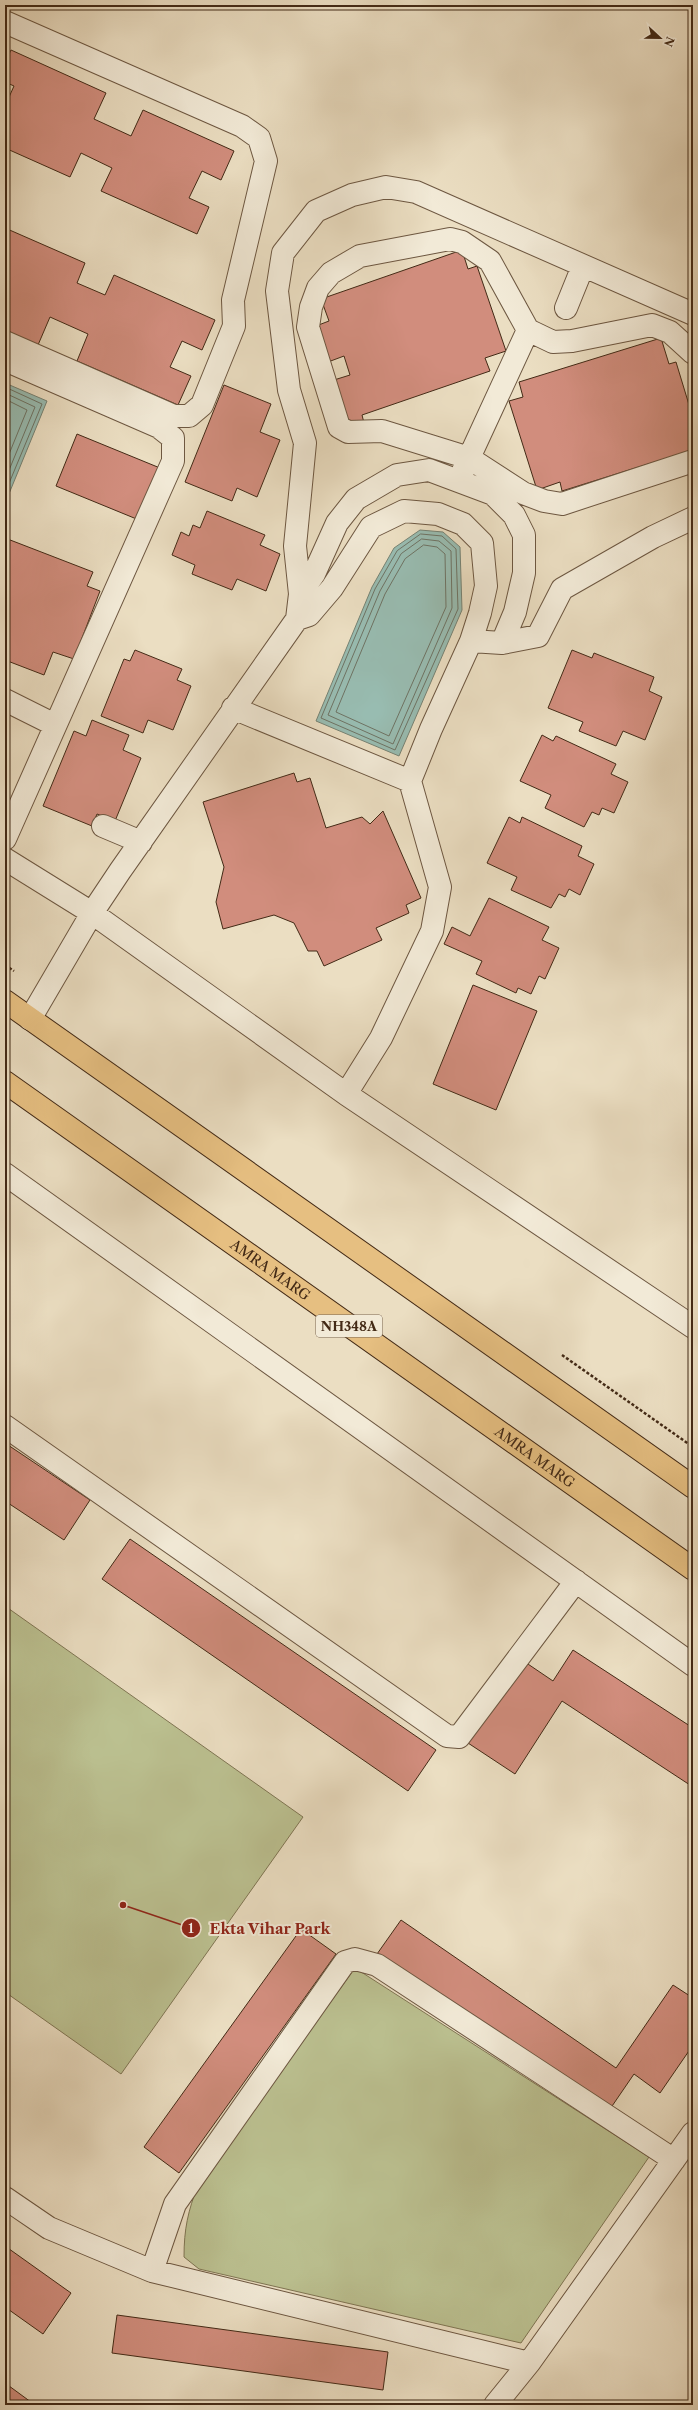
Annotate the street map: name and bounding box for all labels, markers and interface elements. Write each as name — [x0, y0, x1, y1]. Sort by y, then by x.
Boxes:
north arrow — [640, 18, 680, 58]
text: N — [661, 35, 678, 49]
street label: AMRA MARG — [226, 1235, 314, 1304]
road number: NH348A — [316, 1315, 382, 1337]
street label: AMRA MARG — [490, 1422, 578, 1492]
callout: Ekta Vihar Park — [181, 1915, 339, 1942]
text: Ekta Vihar Park — [210, 1919, 332, 1938]
text: 1 — [188, 1921, 194, 1936]

